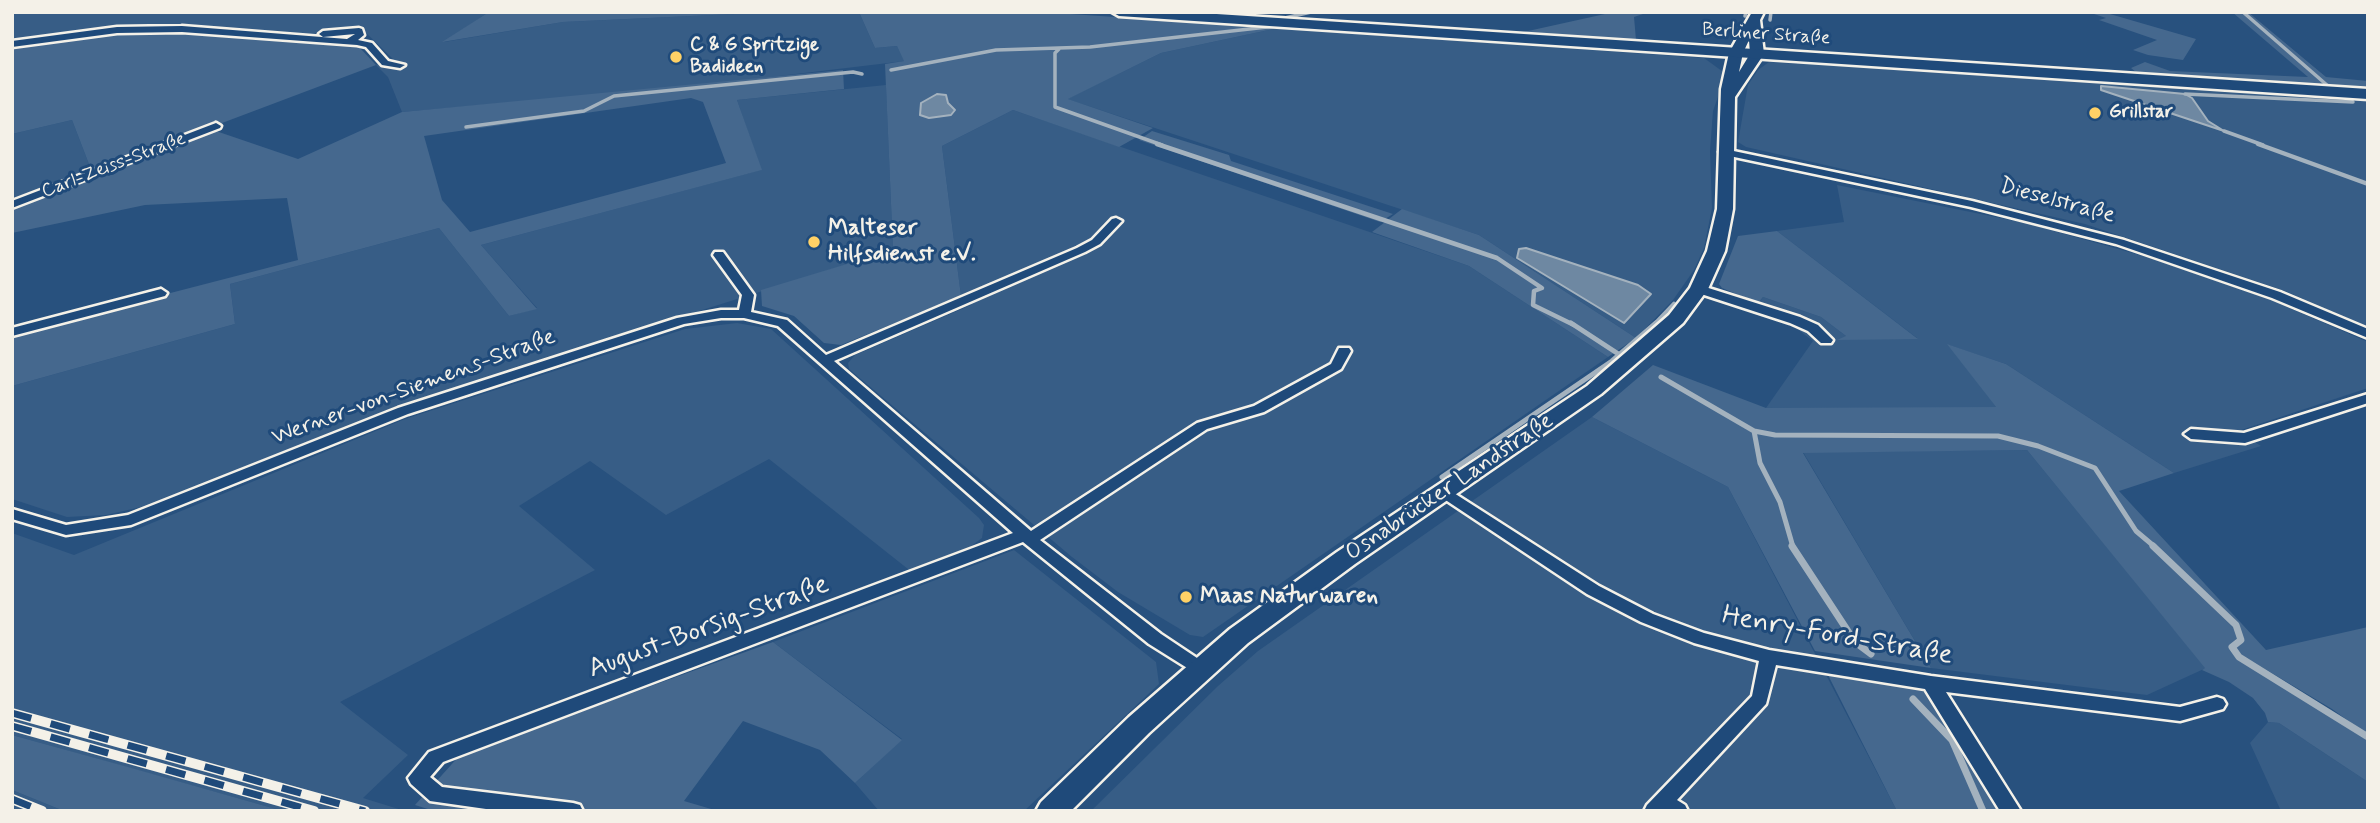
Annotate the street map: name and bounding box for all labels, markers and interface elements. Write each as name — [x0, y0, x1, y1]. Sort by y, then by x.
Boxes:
street label: Berliner Straße — [1701, 19, 1831, 51]
place label: C & G Spritzige Badideen — [690, 35, 819, 79]
marker: C & G Spritzige Badideen — [668, 49, 684, 65]
place label: Grillstar — [2109, 102, 2173, 124]
marker: Grillstar — [2087, 105, 2103, 121]
street label: Carl-Zeiss-Straße — [39, 128, 189, 204]
street label: Dieselstraße — [1996, 173, 2118, 231]
place label: Malteser Hilfsdienst e.V. — [828, 215, 976, 269]
marker: Malteser Hilfsdienst e.V. — [806, 234, 822, 250]
street label: Werner-von-Siemens-Straße — [268, 324, 560, 452]
street label: Osnabrücker Landstraße — [1341, 408, 1559, 568]
street label: August-Borsig-Straße — [584, 569, 834, 687]
place label: Maas Naturwaren — [1200, 583, 1378, 611]
marker: Maas Naturwaren — [1178, 589, 1194, 605]
street label: Henry-Ford-Straße — [1719, 600, 1955, 674]

